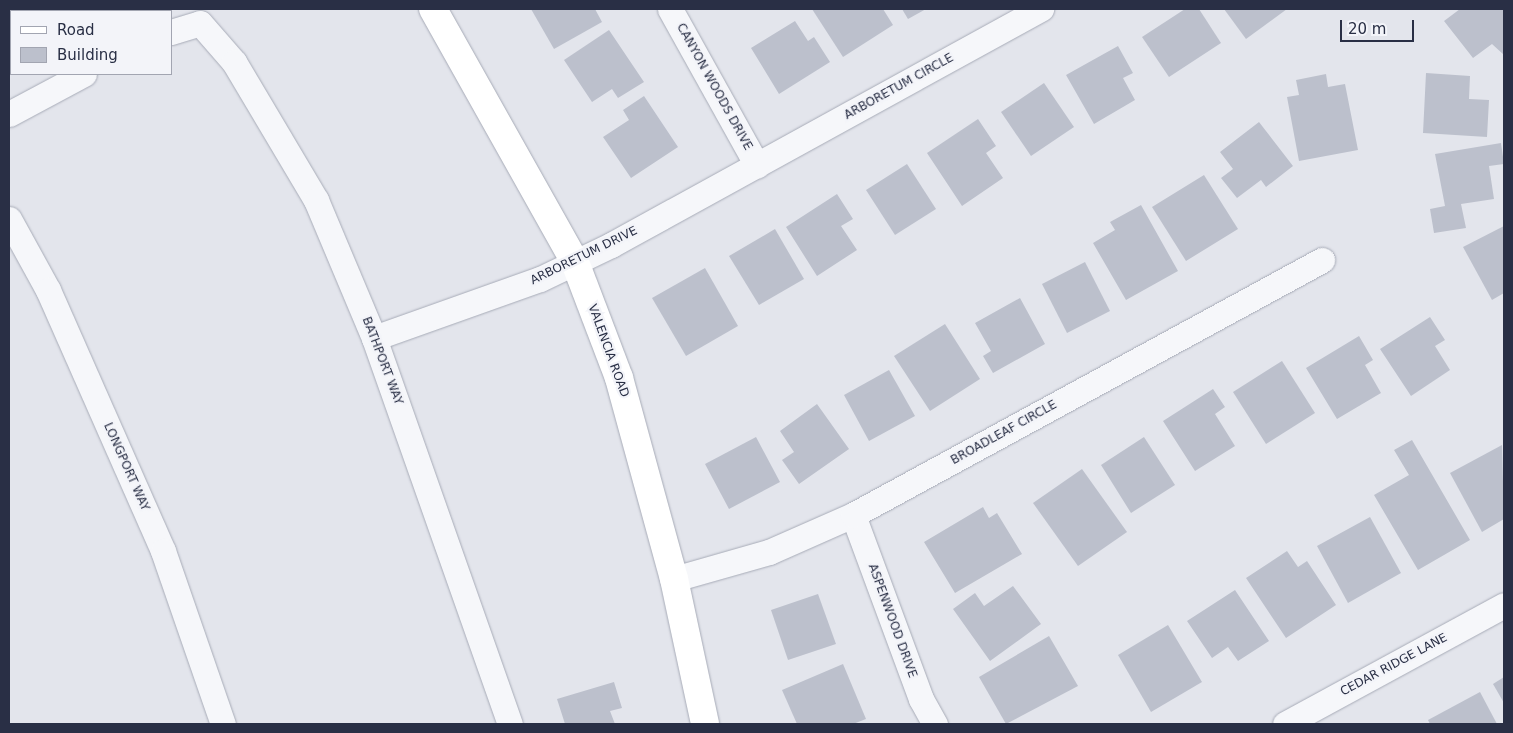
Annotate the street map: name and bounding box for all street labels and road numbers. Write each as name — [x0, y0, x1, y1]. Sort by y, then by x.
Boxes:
street label: CANYON WOODS DRIVE — [673, 21, 755, 153]
street label: ARBORETUM CIRCLE — [842, 51, 956, 123]
street label: ARBORETUM DRIVE — [528, 224, 640, 288]
street label: VALENCIA ROAD — [584, 303, 632, 399]
street label: BATHPORT WAY — [359, 315, 405, 407]
street label: BROADLEAF CIRCLE — [949, 398, 1059, 468]
street label: LONGPORT WAY — [100, 421, 152, 513]
street label: ASPENWOOD DRIVE — [865, 562, 919, 680]
street label: CEDAR RIDGE LANE — [1338, 631, 1450, 699]

